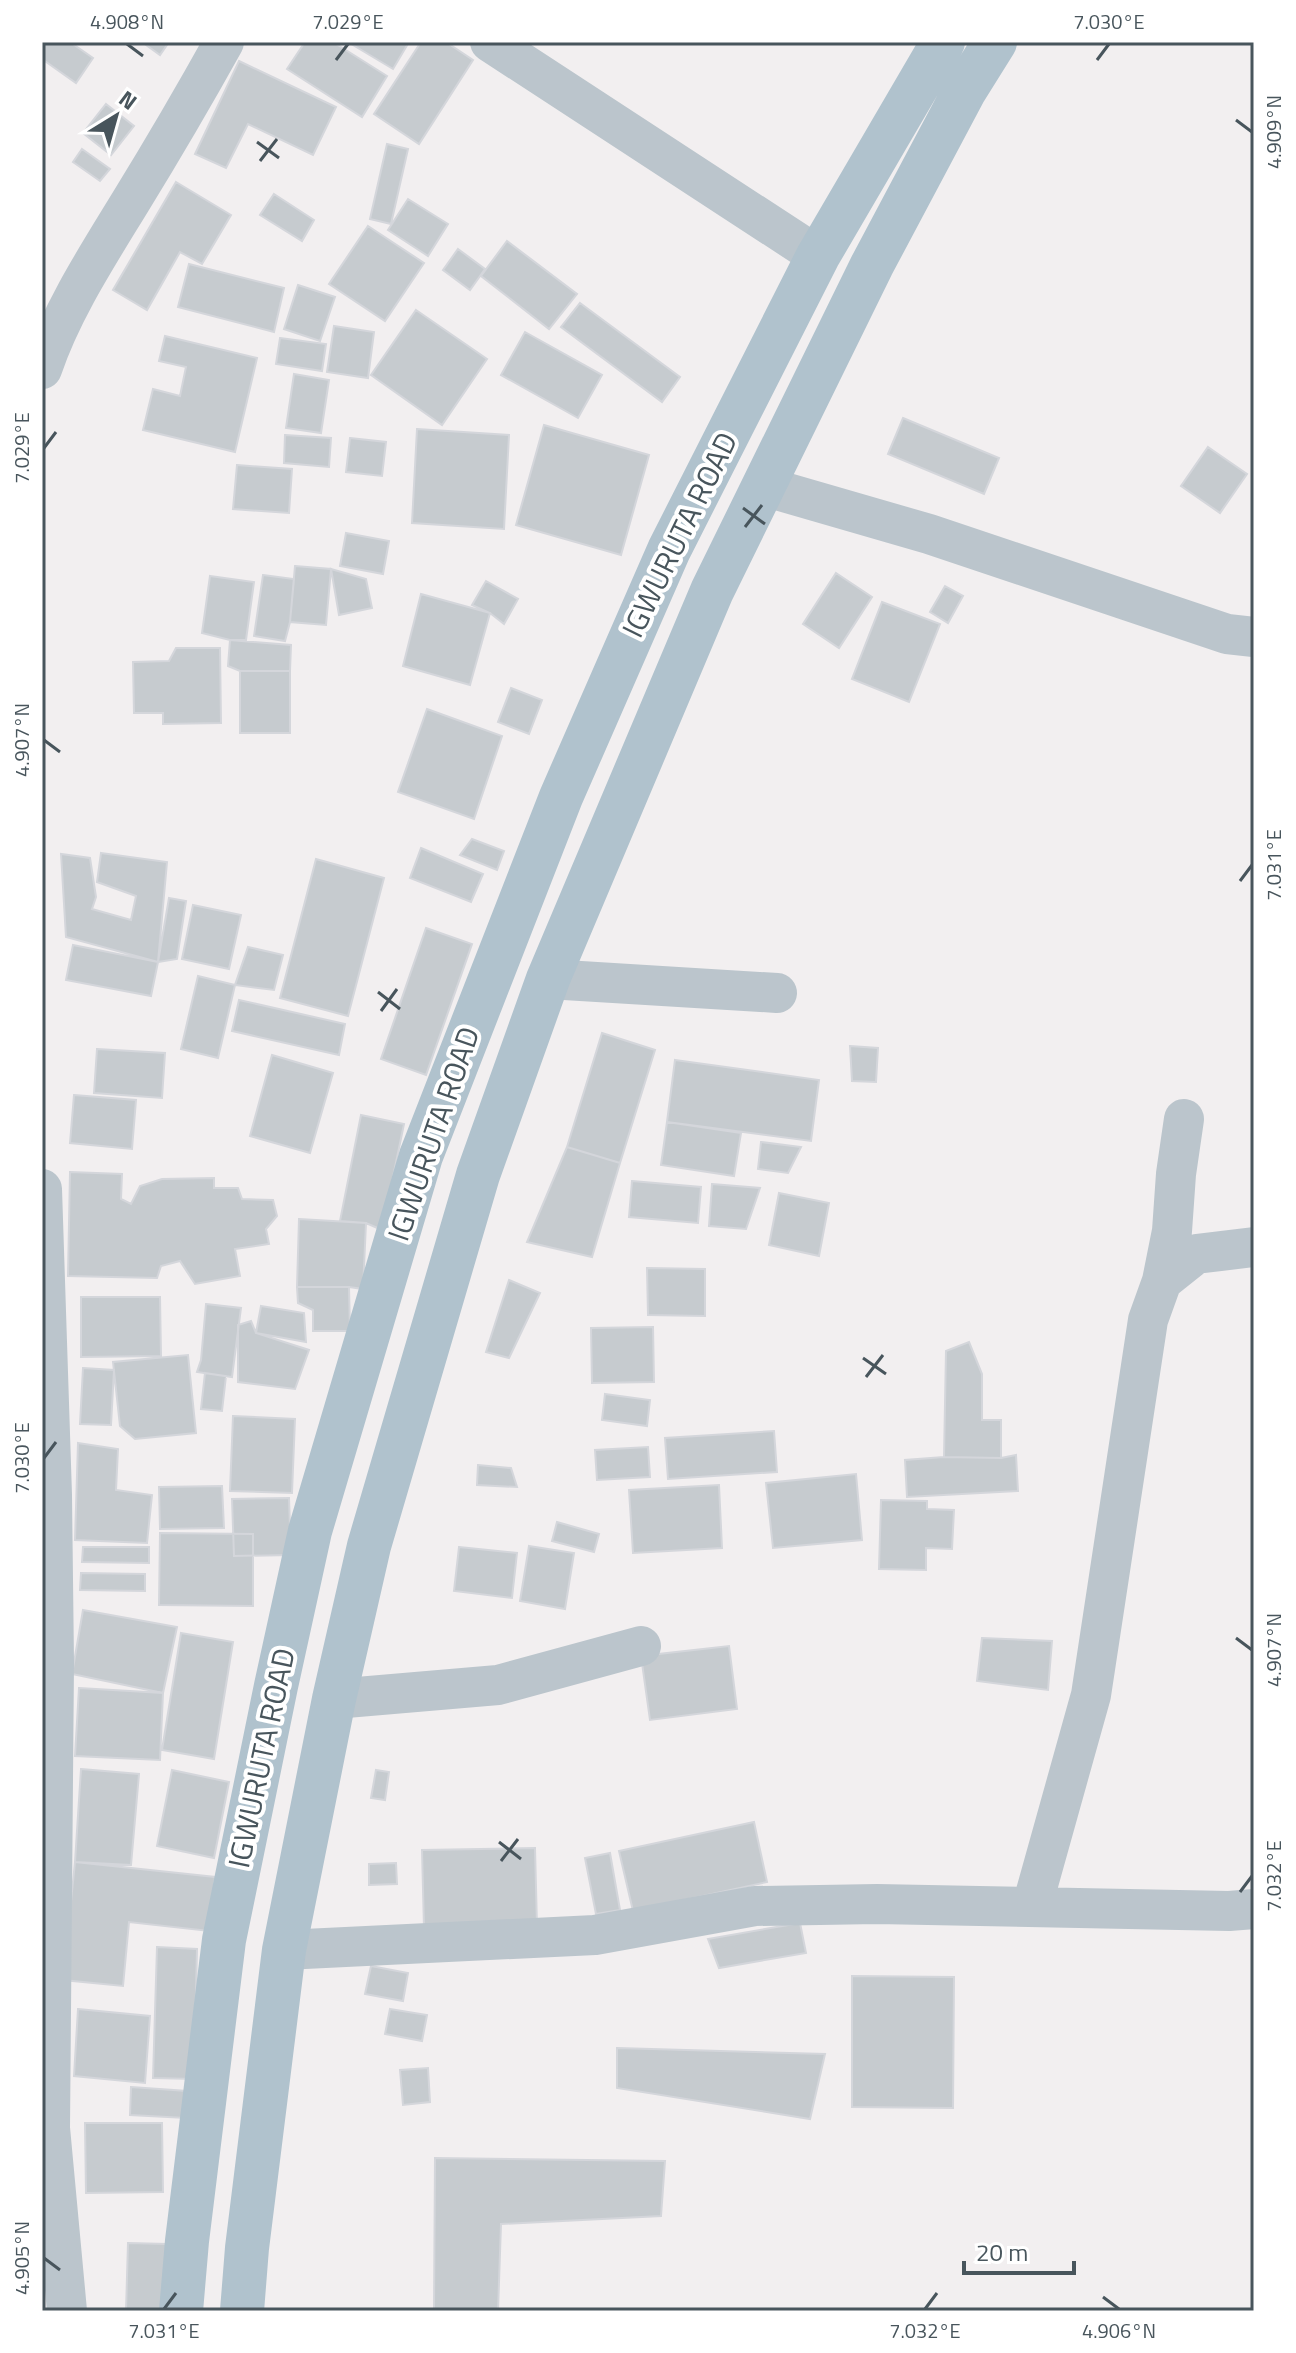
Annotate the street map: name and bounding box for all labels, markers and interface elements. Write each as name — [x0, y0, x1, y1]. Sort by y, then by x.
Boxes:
text: 4.908°N — [90, 6, 164, 37]
text: 7.029°E — [312, 6, 384, 37]
text: 7.030°E — [1073, 6, 1145, 37]
north arrow — [76, 76, 156, 156]
text: N — [112, 82, 144, 118]
text: 4.909°N — [1258, 95, 1289, 169]
text: 7.029°E — [6, 412, 37, 484]
street label: IGWURUTA ROAD — [609, 424, 749, 645]
text: 4.907°N — [6, 703, 37, 777]
text: 7.031°E — [1258, 829, 1289, 901]
street label: IGWURUTA ROAD — [375, 1020, 491, 1247]
text: 7.030°E — [6, 1422, 37, 1494]
text: 4.907°N — [1258, 1613, 1289, 1687]
street label: IGWURUTA ROAD — [215, 1644, 307, 1872]
text: 7.032°E — [1258, 1840, 1289, 1912]
text: 4.905°N — [6, 2221, 37, 2295]
scale bar — [964, 2225, 1074, 2275]
text: 20 m — [976, 2234, 1028, 2270]
text: 7.031°E — [128, 2315, 200, 2346]
text: 7.032°E — [889, 2315, 961, 2346]
text: 4.906°N — [1082, 2315, 1156, 2346]

